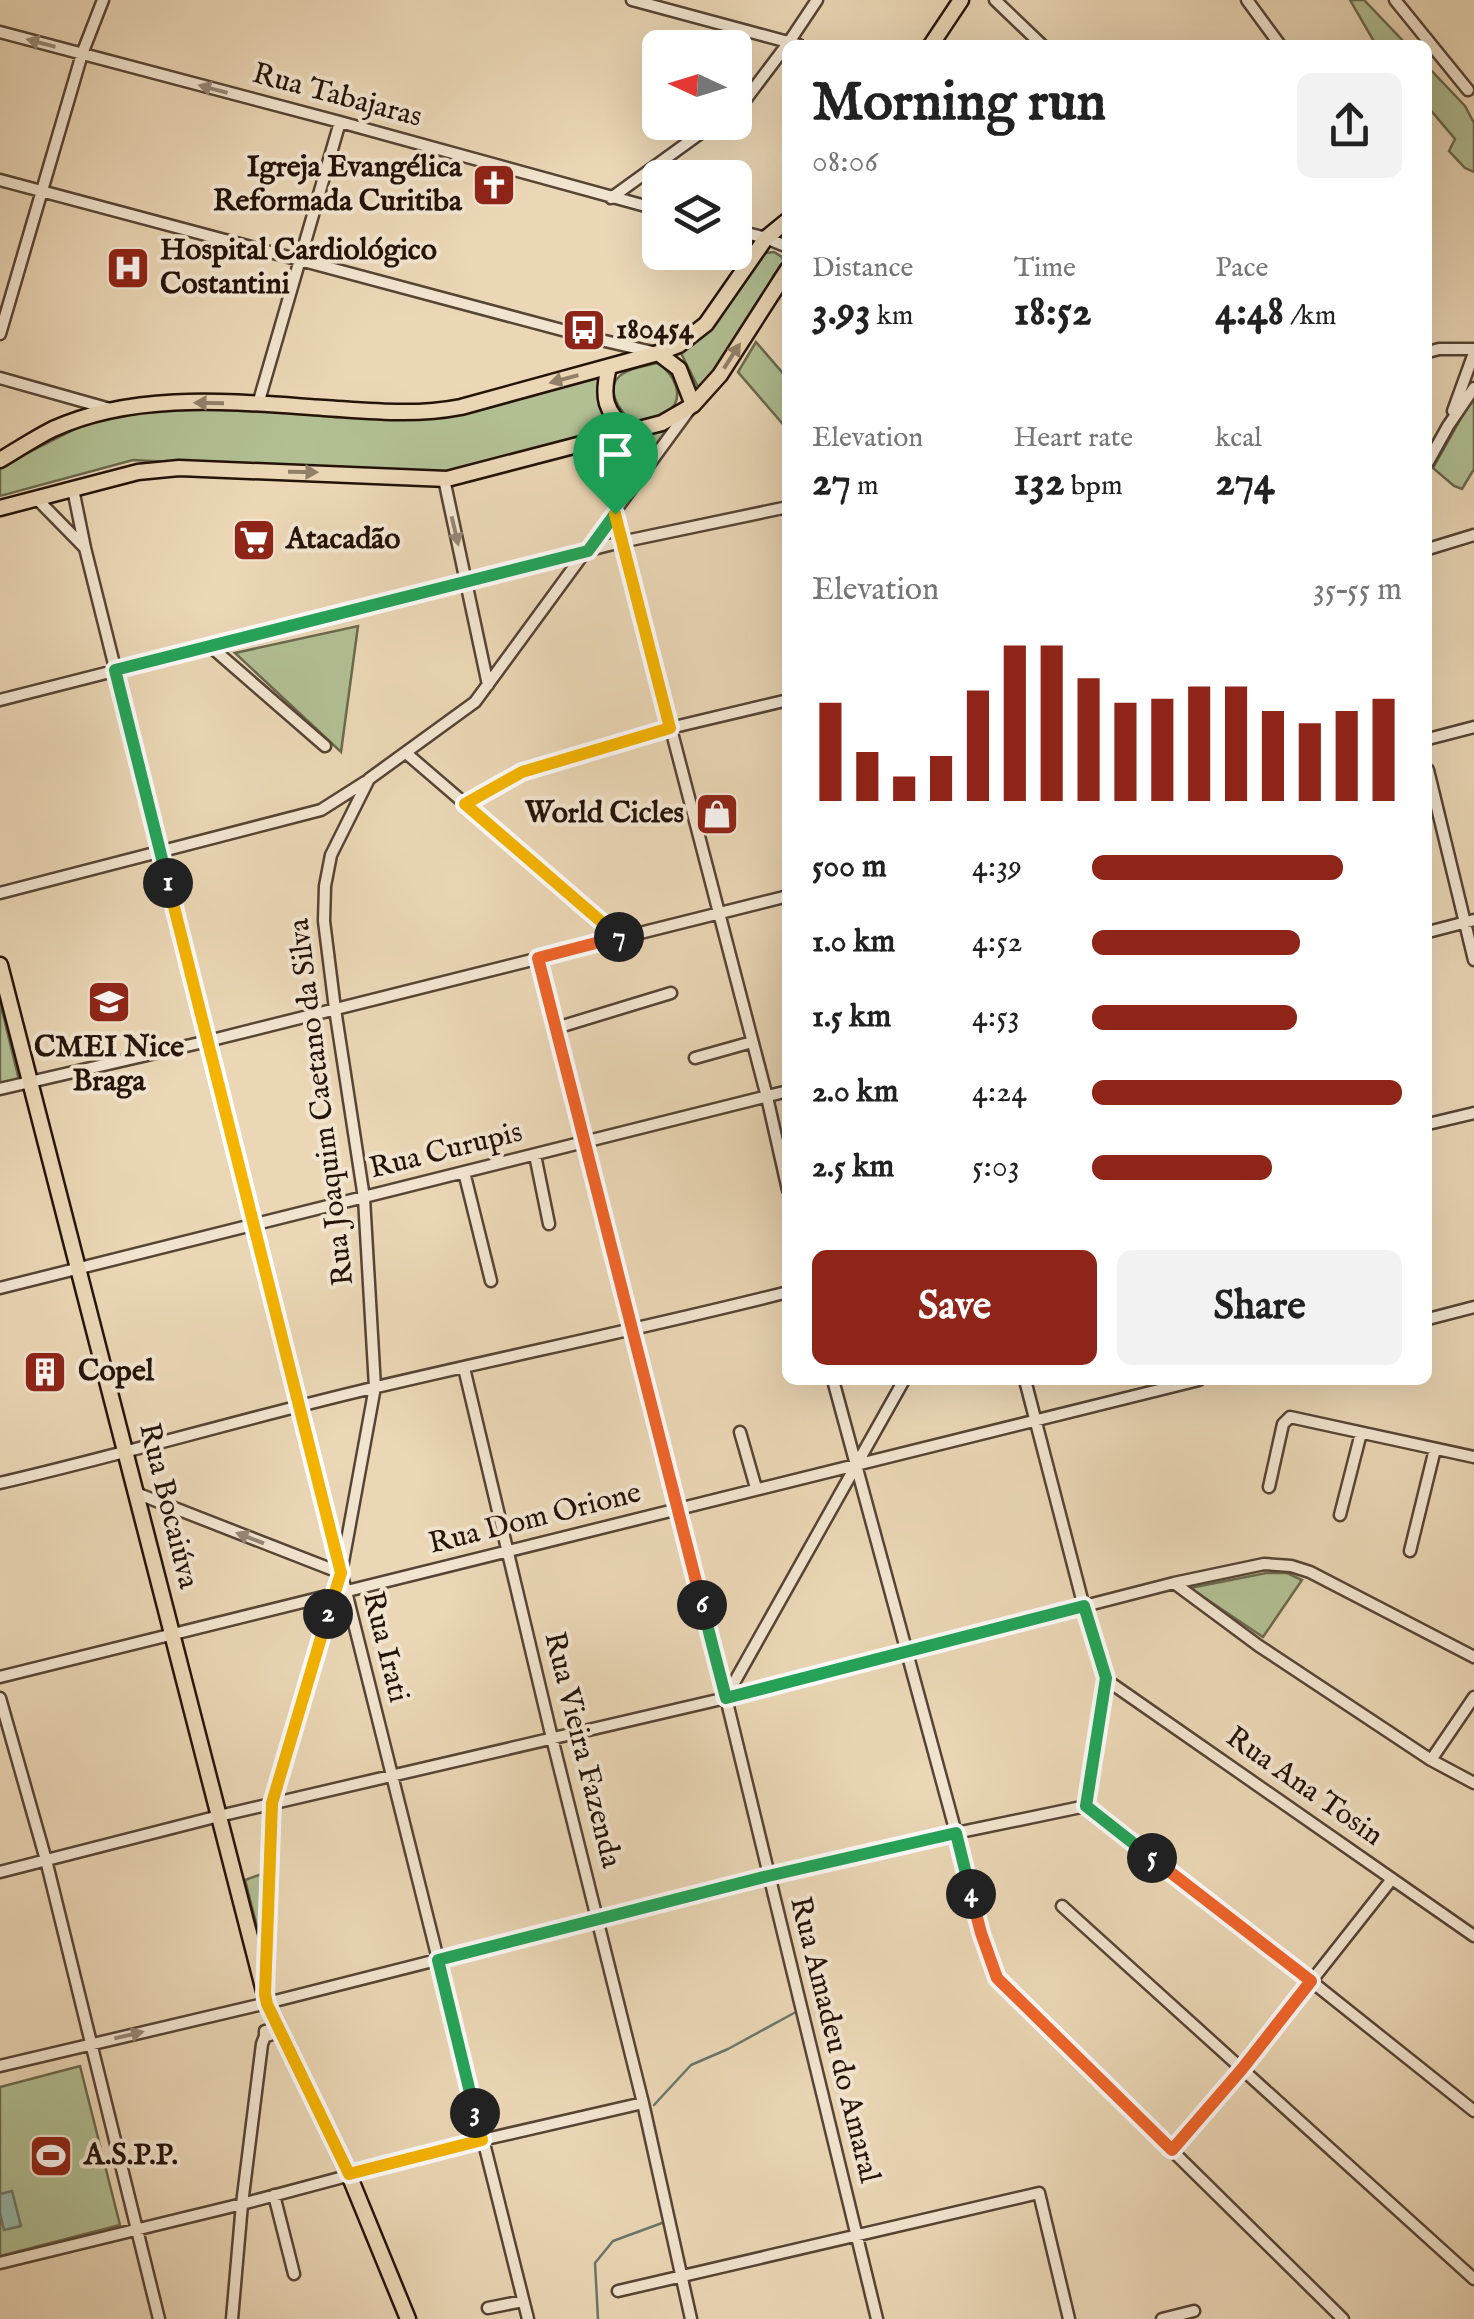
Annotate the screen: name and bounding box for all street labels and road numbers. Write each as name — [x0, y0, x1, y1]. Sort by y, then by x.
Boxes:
street label: Rua Tabajaras — [248, 55, 426, 137]
street label: Rua Joaquim Caetano da Silva — [281, 916, 363, 1288]
street label: Rua Curupis — [366, 1114, 526, 1188]
street label: Rua Bocaiúva — [129, 1419, 207, 1593]
street label: Rua Dom Orione — [425, 1474, 645, 1564]
street label: Rua Irati — [353, 1588, 417, 1706]
street label: Rua Vieira Fazenda — [534, 1628, 630, 1872]
street label: Rua Ana Tosin — [1218, 1719, 1390, 1855]
street label: Rua Amadeu do Amaral — [780, 1893, 888, 2188]

